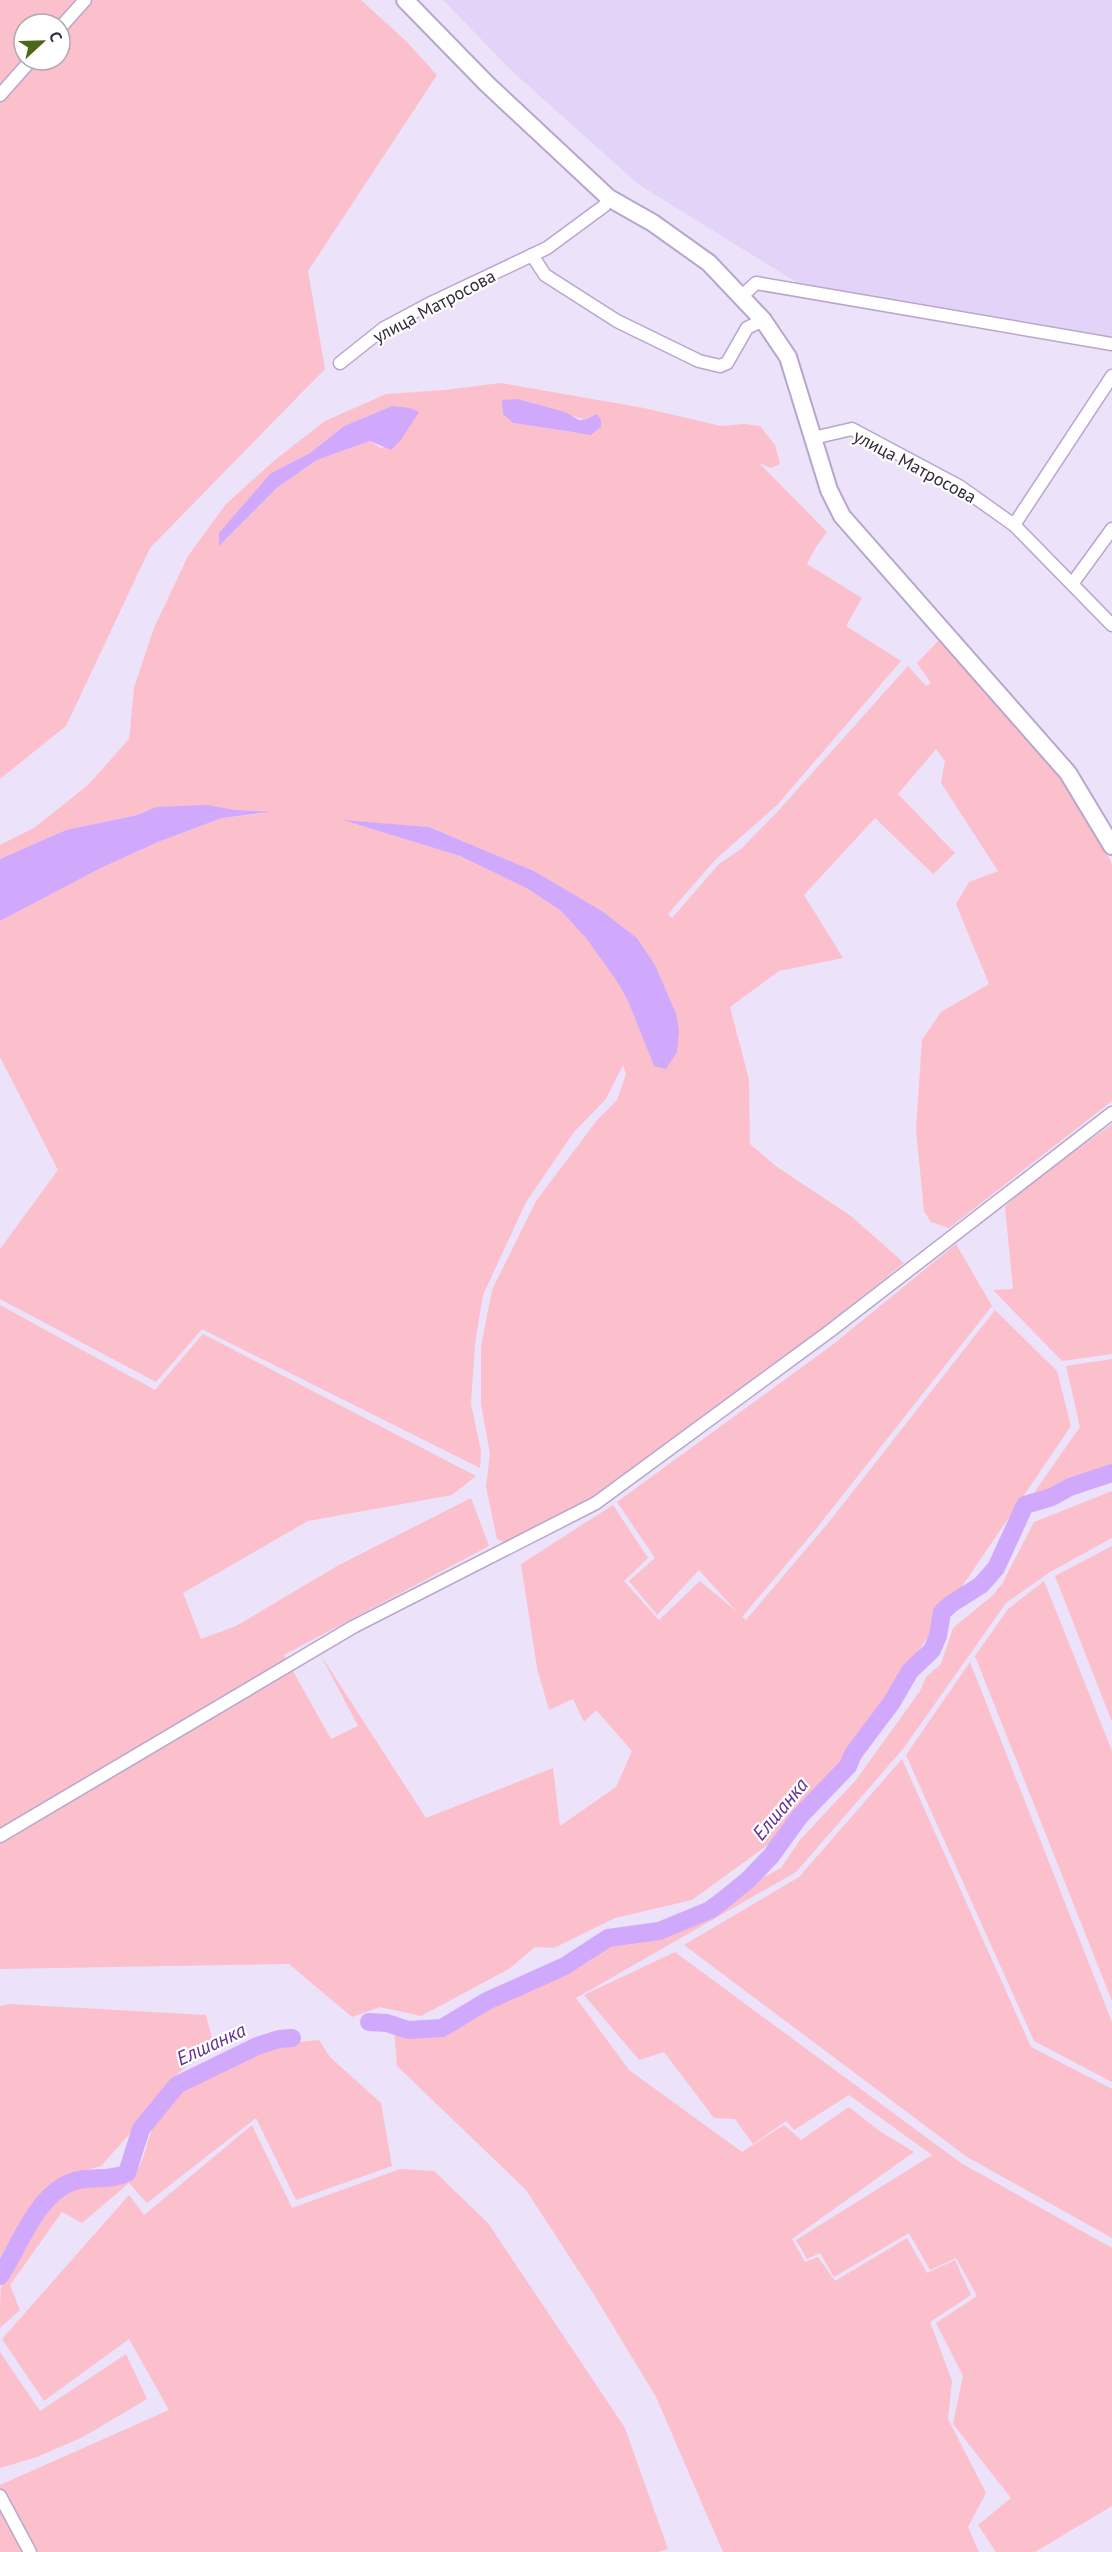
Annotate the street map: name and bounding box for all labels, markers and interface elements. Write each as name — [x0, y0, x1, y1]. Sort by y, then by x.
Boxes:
north arrow — [12, 12, 72, 72]
text: С — [45, 28, 67, 44]
street label: улица Матросова — [369, 264, 499, 348]
street label: улица Матросова — [850, 424, 980, 508]
water label: Елшанка — [746, 1772, 814, 1846]
water label: Елшанка — [172, 2017, 250, 2071]

